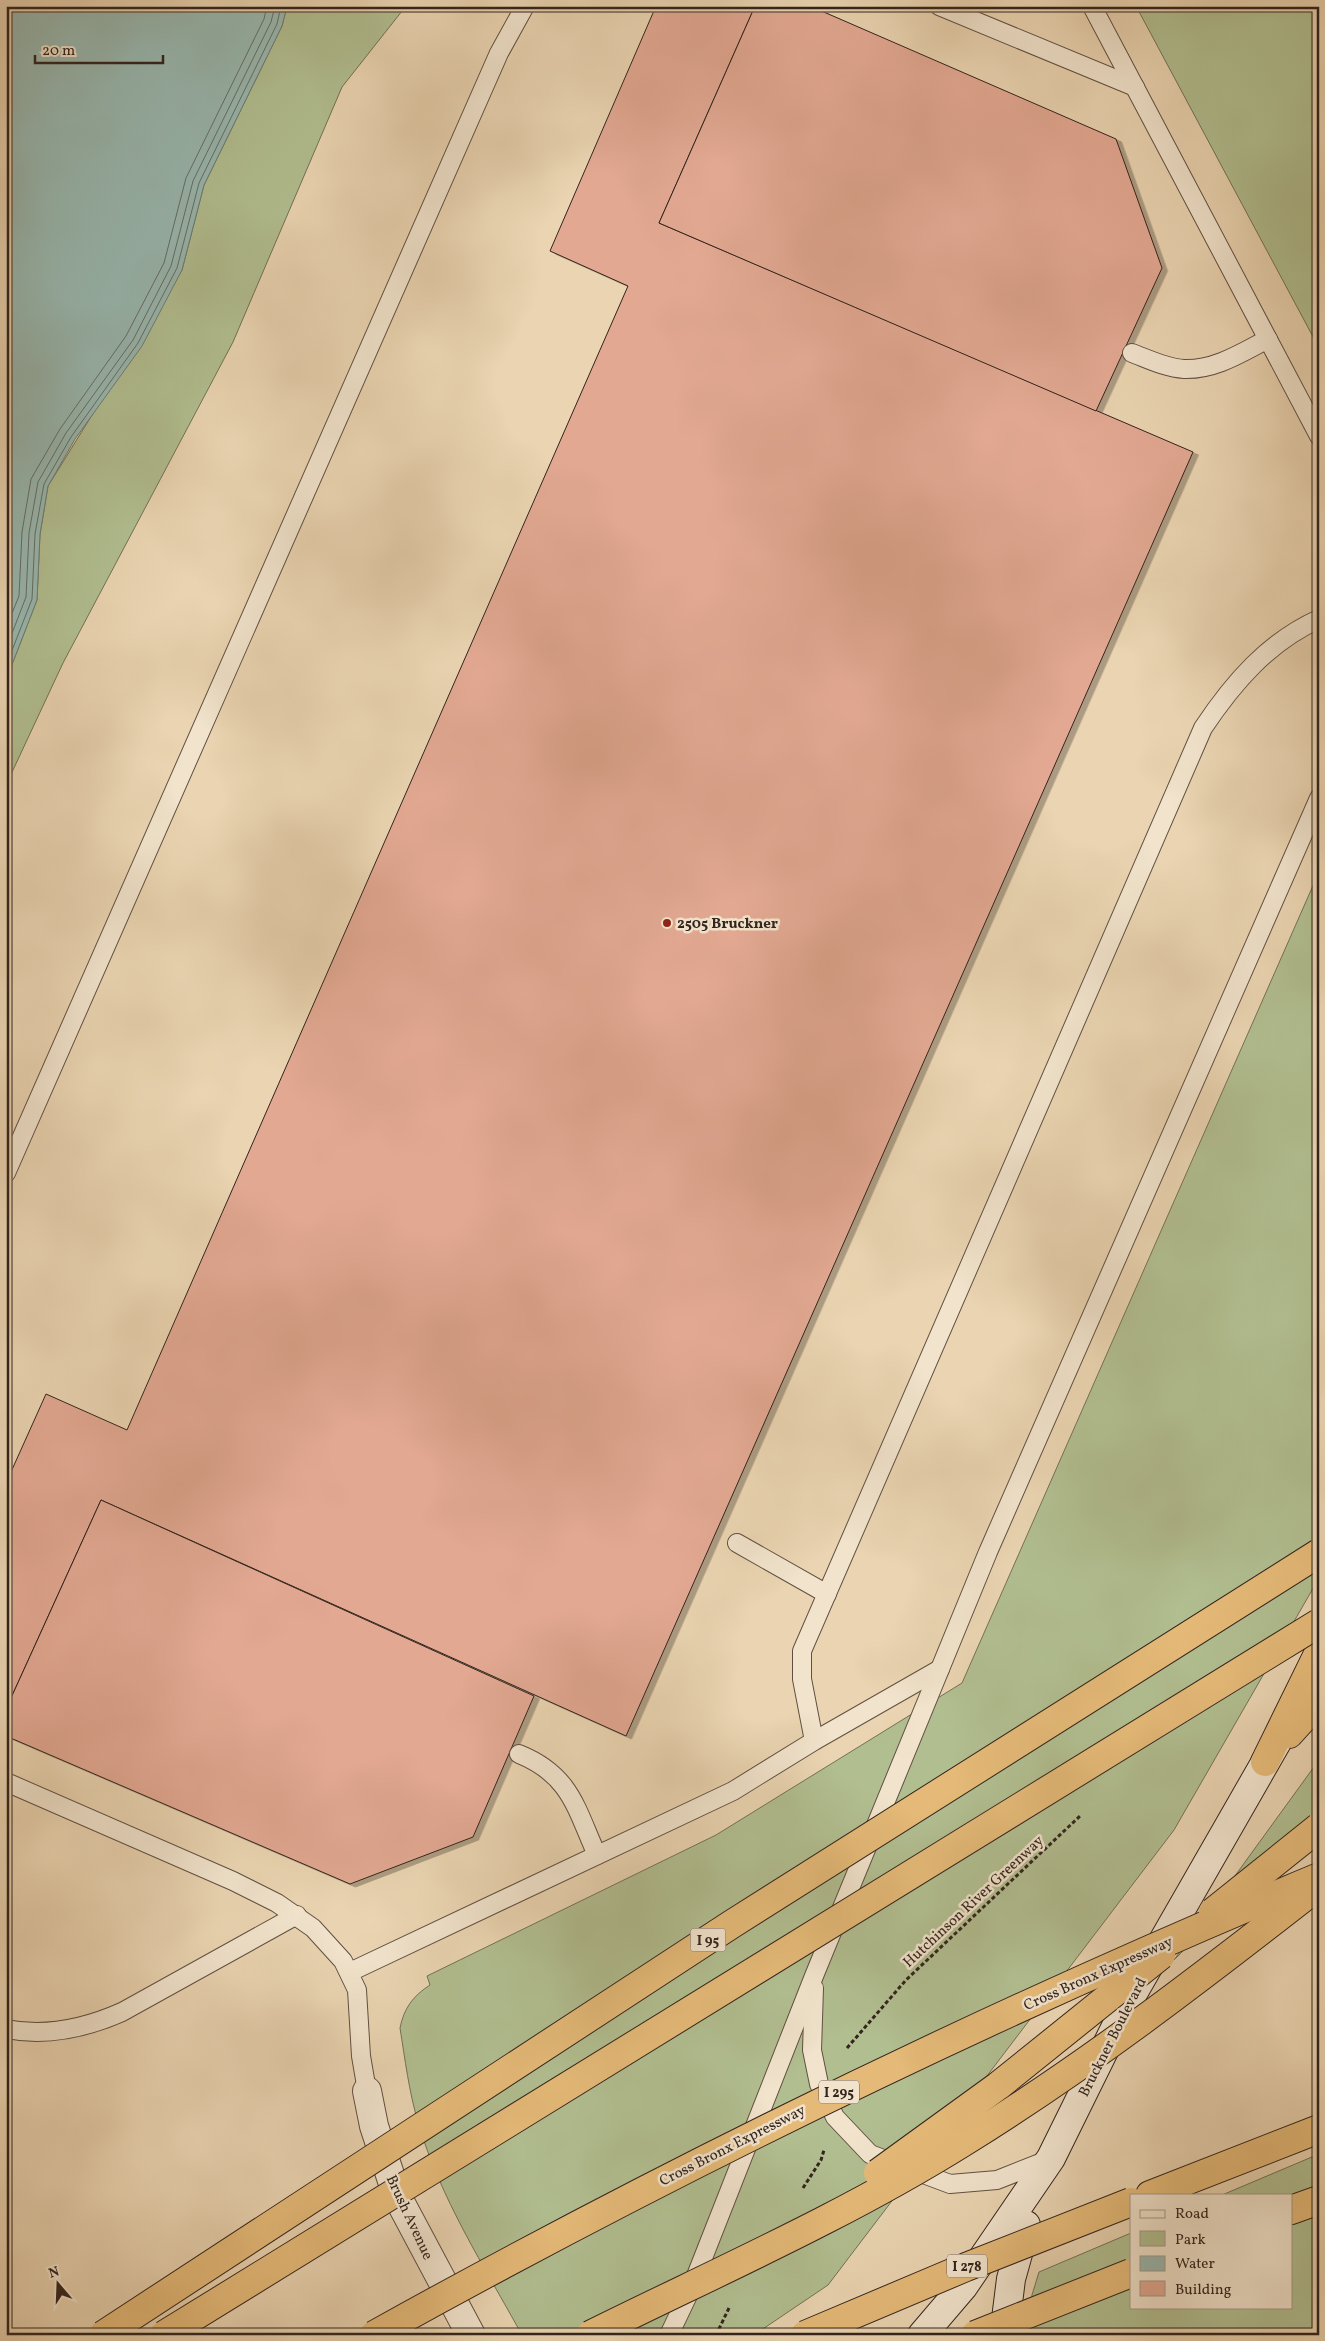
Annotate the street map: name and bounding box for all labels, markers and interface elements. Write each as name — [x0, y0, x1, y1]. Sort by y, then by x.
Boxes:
scale bar — [35, 32, 162, 64]
text: 20 m — [42, 41, 75, 62]
place label: 2505 Bruckner — [677, 914, 778, 935]
marker: 2505 Bruckner — [661, 917, 673, 929]
street label: Hutchinson River Greenway — [899, 1831, 1049, 1973]
road number: I 95 — [690, 1928, 726, 1952]
street label: Cross Bronx Expressway — [1021, 1932, 1177, 2017]
street label: Bruckner Boulevard — [1074, 1974, 1152, 2101]
road number: I 295 — [819, 2080, 859, 2104]
street label: Cross Bronx Expressway — [656, 2100, 809, 2192]
street label: Brush Avenue — [380, 2172, 437, 2264]
legend — [1130, 2194, 1292, 2308]
text: Road — [1175, 2204, 1209, 2225]
text: Park — [1175, 2230, 1206, 2251]
road number: I 278 — [947, 2254, 987, 2278]
text: Water — [1175, 2254, 1215, 2275]
north arrow — [32, 2258, 82, 2308]
text: N — [46, 2262, 62, 2284]
text: Building — [1175, 2280, 1232, 2301]

